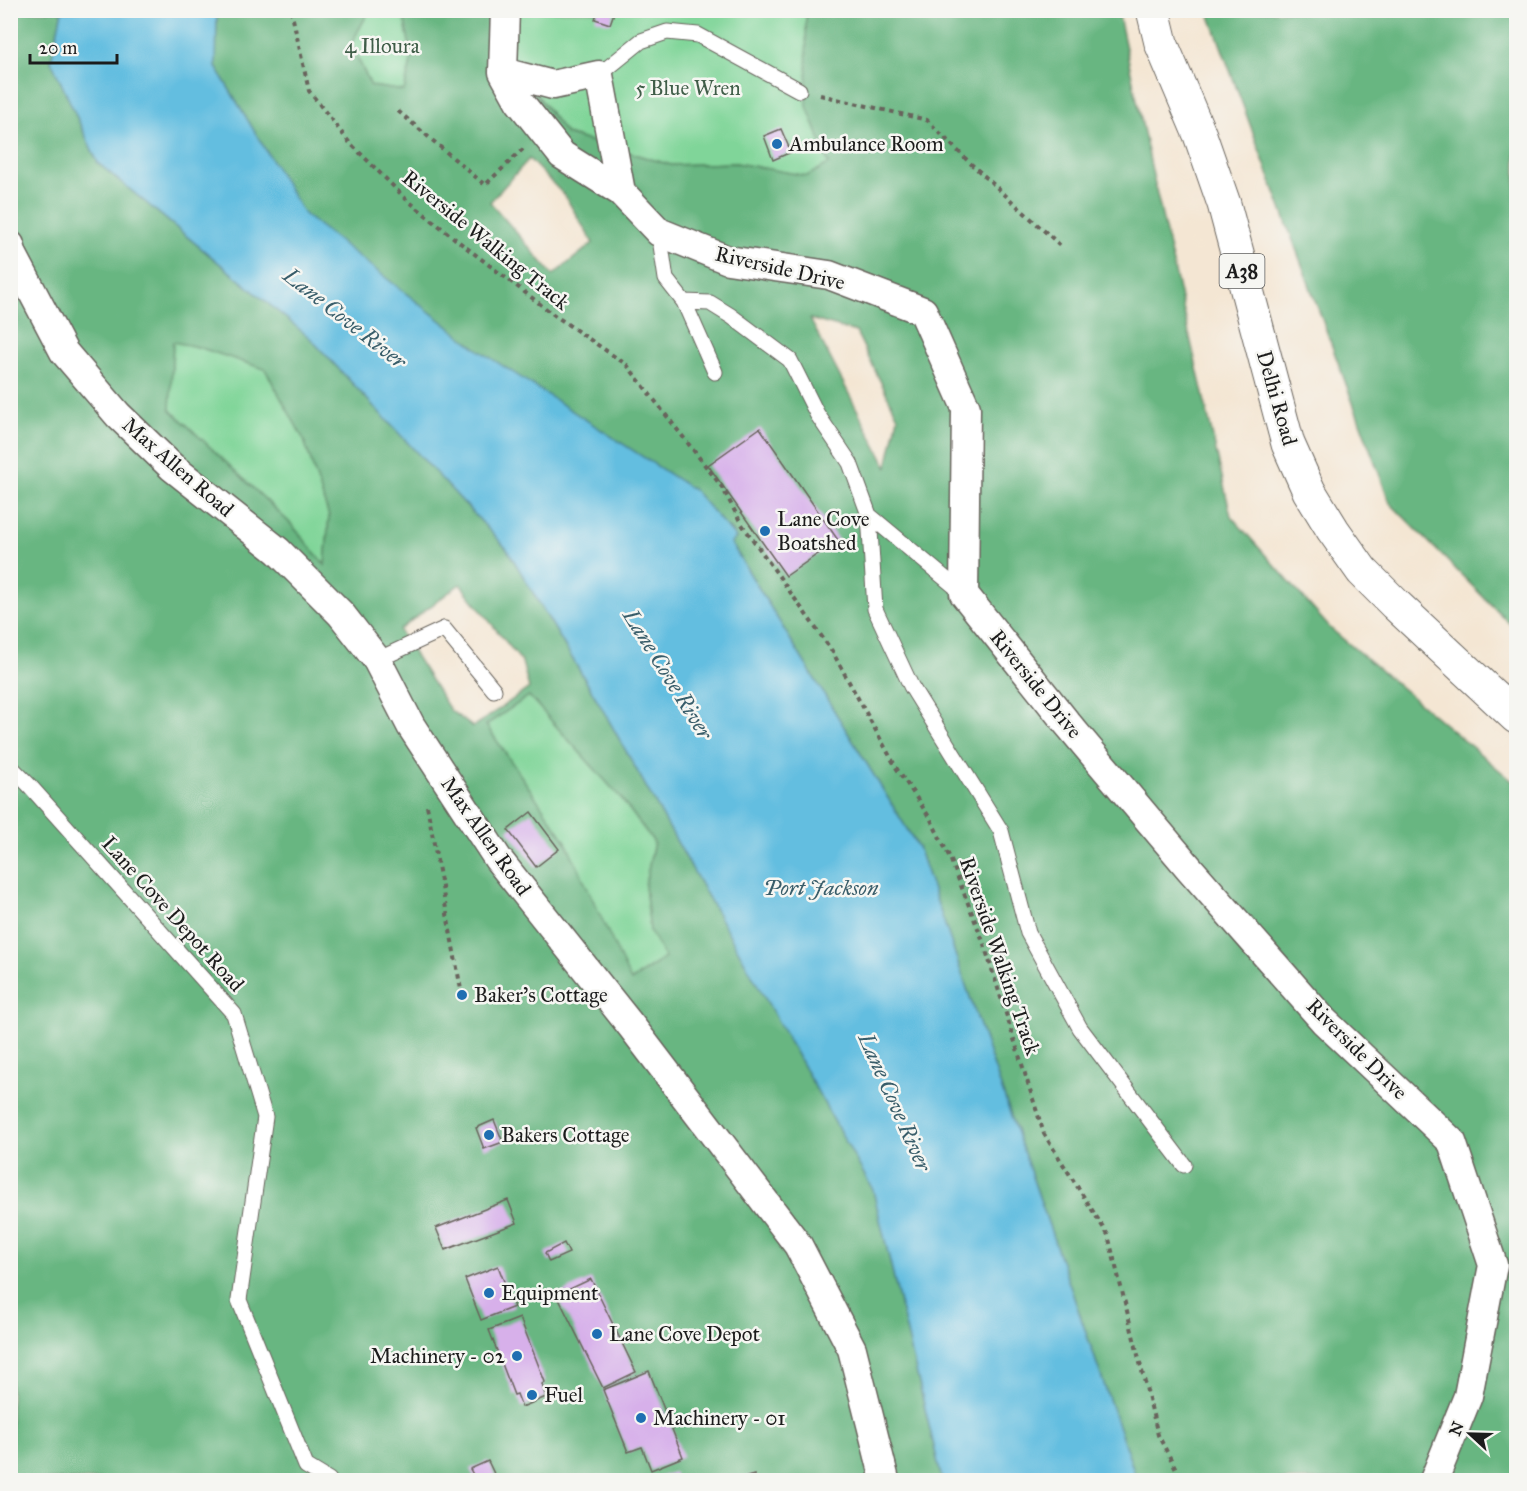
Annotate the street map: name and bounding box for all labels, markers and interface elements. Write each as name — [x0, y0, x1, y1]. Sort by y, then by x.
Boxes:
scale bar — [30, 27, 117, 65]
park label: 4 Illoura — [344, 33, 420, 59]
text: 20 m — [39, 37, 77, 59]
park label: 5 Blue Wren — [635, 75, 741, 101]
place label: Ambulance Room — [788, 131, 944, 157]
marker: Ambulance Room — [770, 137, 784, 151]
street label: Riverside Walking Track — [397, 164, 575, 316]
street label: Riverside Drive — [713, 240, 848, 296]
road number: A38 — [1220, 254, 1264, 288]
water label: Lane Cove River — [277, 261, 413, 375]
street label: Delhi Road — [1251, 347, 1303, 449]
street label: Max Allen Road — [117, 412, 239, 523]
place label: Lane Cove Boatshed — [777, 506, 870, 556]
marker: Lane Cove Boatshed — [758, 524, 772, 538]
water label: Lane Cove River — [617, 603, 720, 746]
street label: Riverside Drive — [984, 624, 1088, 744]
street label: Max Allen Road — [435, 772, 537, 901]
street label: Lane Cove Depot Road — [96, 831, 250, 997]
street label: Riverside Walking Track — [954, 854, 1046, 1059]
water label: Port Jackson — [764, 874, 879, 901]
place label: Baker's Cottage — [474, 982, 608, 1008]
marker: Baker's Cottage — [455, 988, 469, 1002]
street label: Riverside Drive — [1301, 993, 1413, 1105]
water label: Lane Cove River — [852, 1028, 938, 1177]
place label: Bakers Cottage — [501, 1122, 630, 1148]
marker: Bakers Cottage — [482, 1128, 496, 1142]
place label: Equipment — [501, 1280, 599, 1306]
marker: Equipment — [482, 1286, 496, 1300]
place label: Lane Cove Depot — [609, 1321, 761, 1347]
marker: Lane Cove Depot — [590, 1327, 604, 1341]
place label: Machinery - 02 — [370, 1343, 506, 1369]
marker: Machinery - 02 — [510, 1349, 524, 1363]
place label: Fuel — [544, 1382, 583, 1408]
marker: Fuel — [525, 1388, 539, 1402]
north arrow — [1440, 1404, 1500, 1464]
place label: Machinery - 01 — [653, 1405, 786, 1431]
marker: Machinery - 01 — [634, 1411, 648, 1425]
text: N — [1445, 1418, 1468, 1438]

